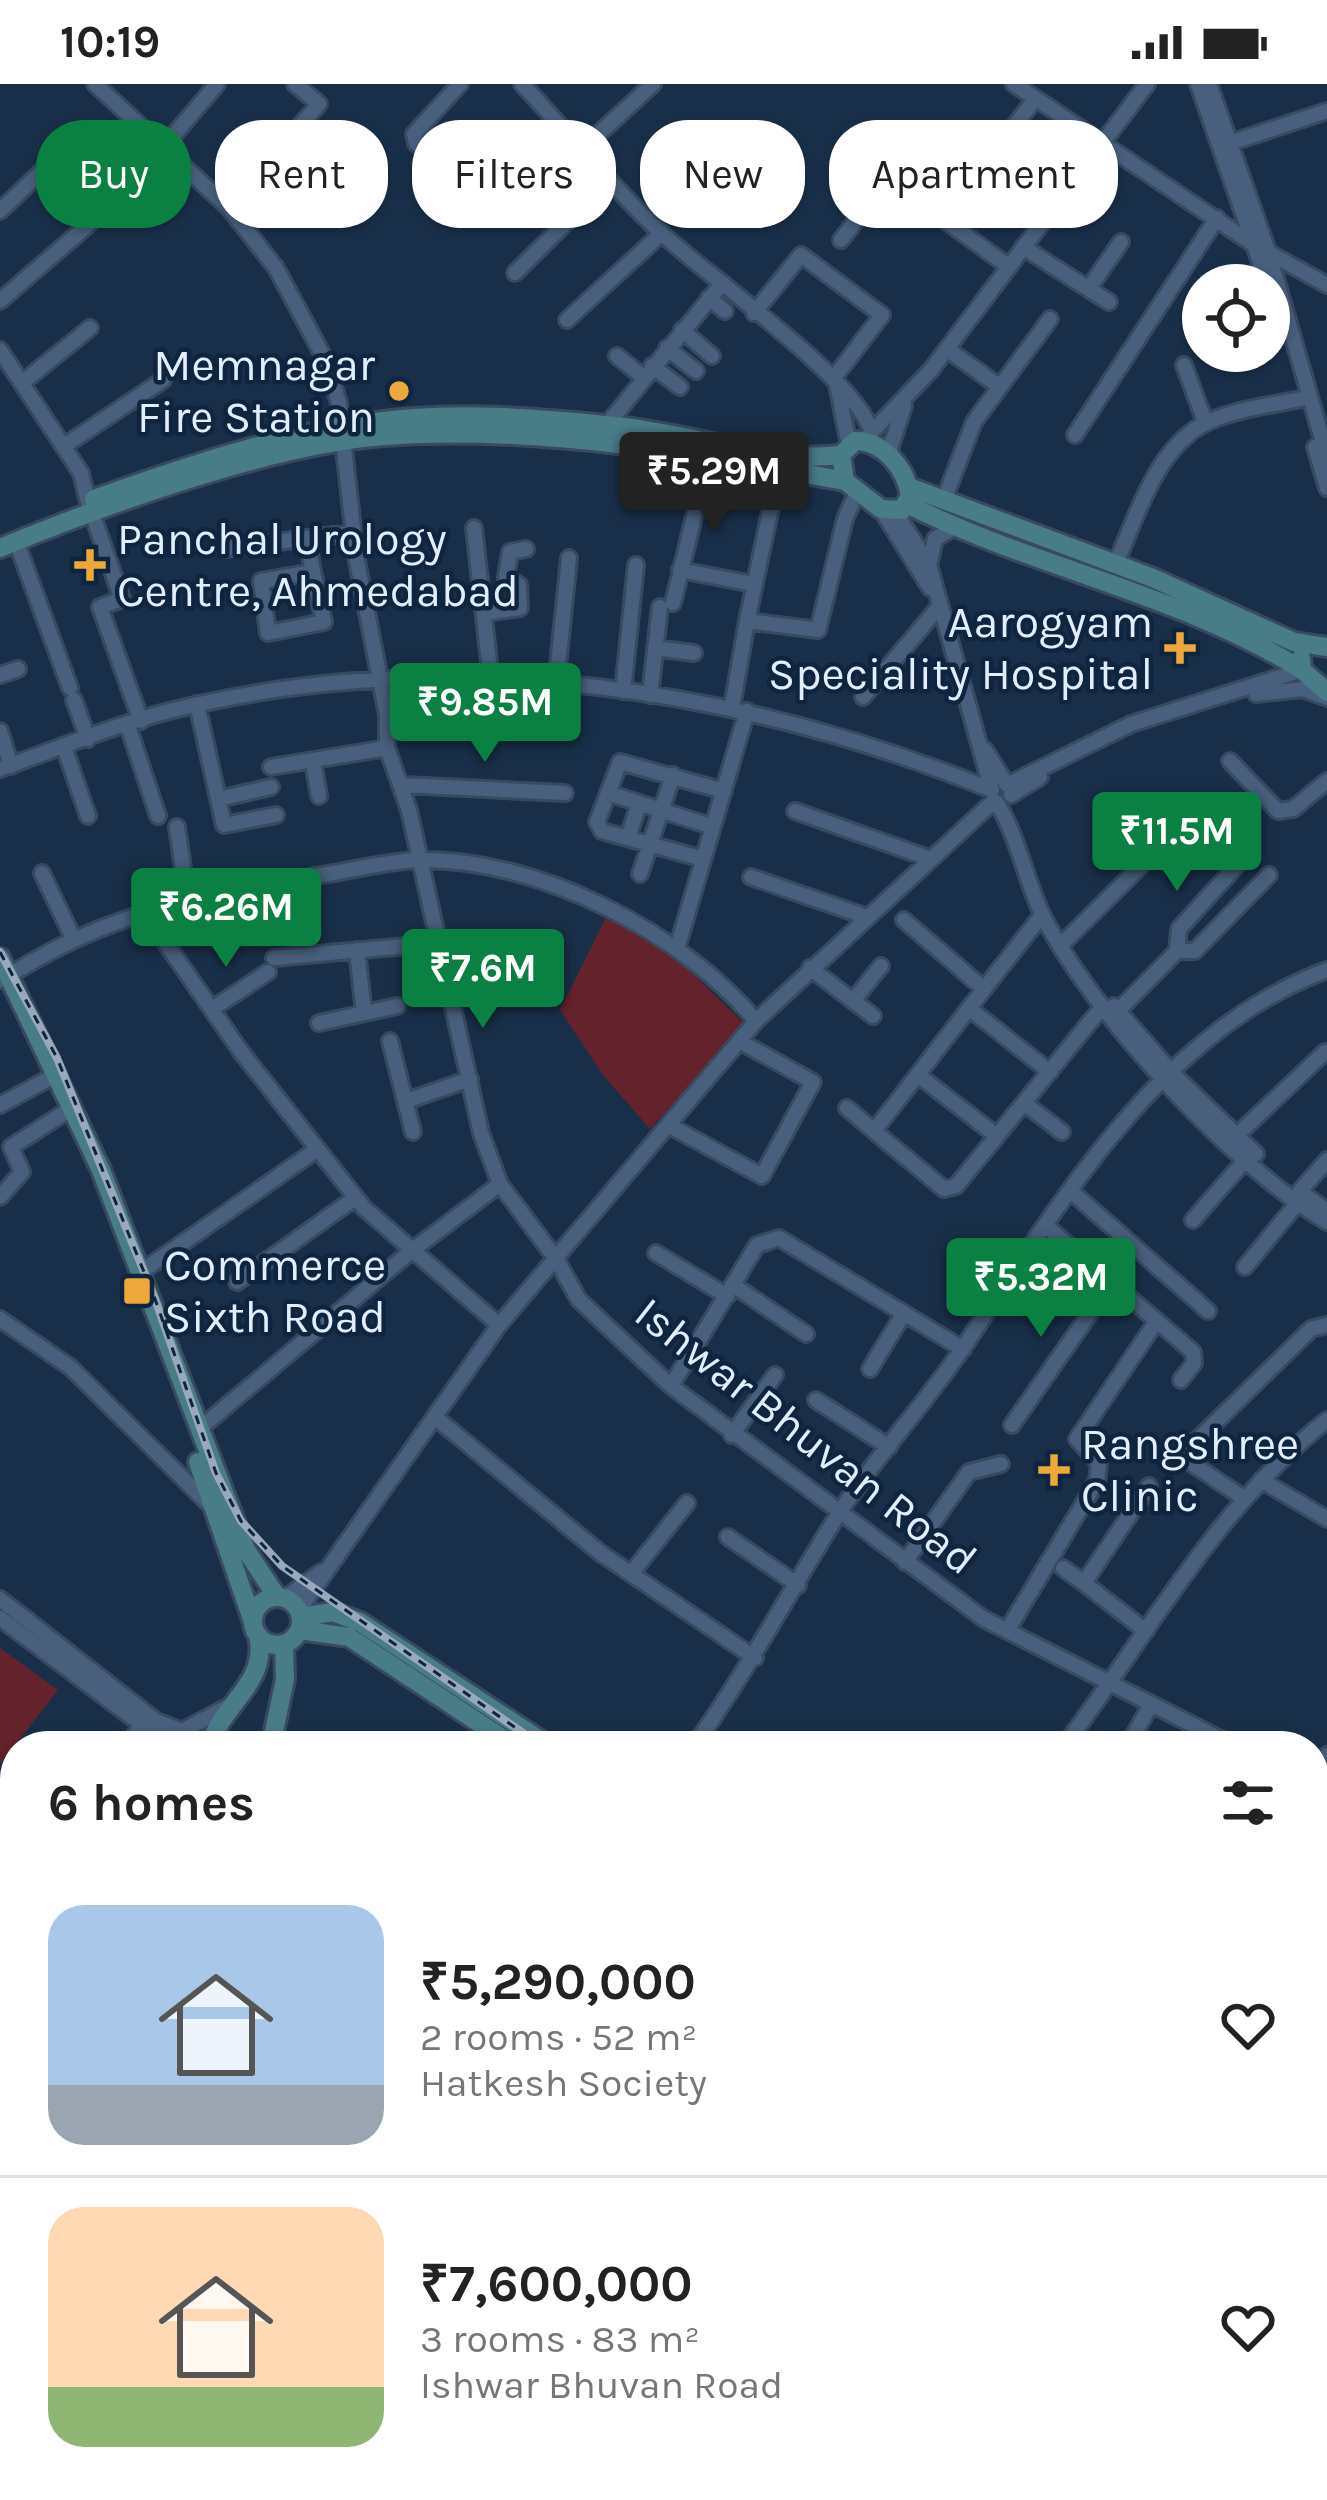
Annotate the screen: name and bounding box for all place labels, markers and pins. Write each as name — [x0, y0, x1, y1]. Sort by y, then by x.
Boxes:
place label: Memnagar Fire Station — [137, 339, 376, 443]
marker: Memnagar Fire Station — [386, 378, 412, 404]
pin: ₹5.29M — [616, 432, 812, 534]
place label: Panchal Urology Centre, Ahmedabad — [117, 513, 519, 617]
marker: Panchal Urology Centre, Ahmedabad — [74, 549, 106, 581]
place label: Aarogyam Speciality Hospital — [768, 596, 1153, 701]
marker: Aarogyam Speciality Hospital — [1164, 632, 1196, 664]
pin: ₹9.85M — [387, 663, 583, 765]
pin: ₹11.5M — [1079, 792, 1275, 894]
pin: ₹6.26M — [128, 868, 324, 970]
pin: ₹7.6M — [399, 929, 567, 1031]
pin: ₹5.32M — [943, 1238, 1139, 1340]
place label: Commerce Sixth Road — [164, 1239, 386, 1343]
marker: Commerce Sixth Road — [121, 1275, 153, 1307]
place label: Rangshree Clinic — [1081, 1418, 1299, 1522]
marker: Rangshree Clinic — [1038, 1454, 1070, 1486]

